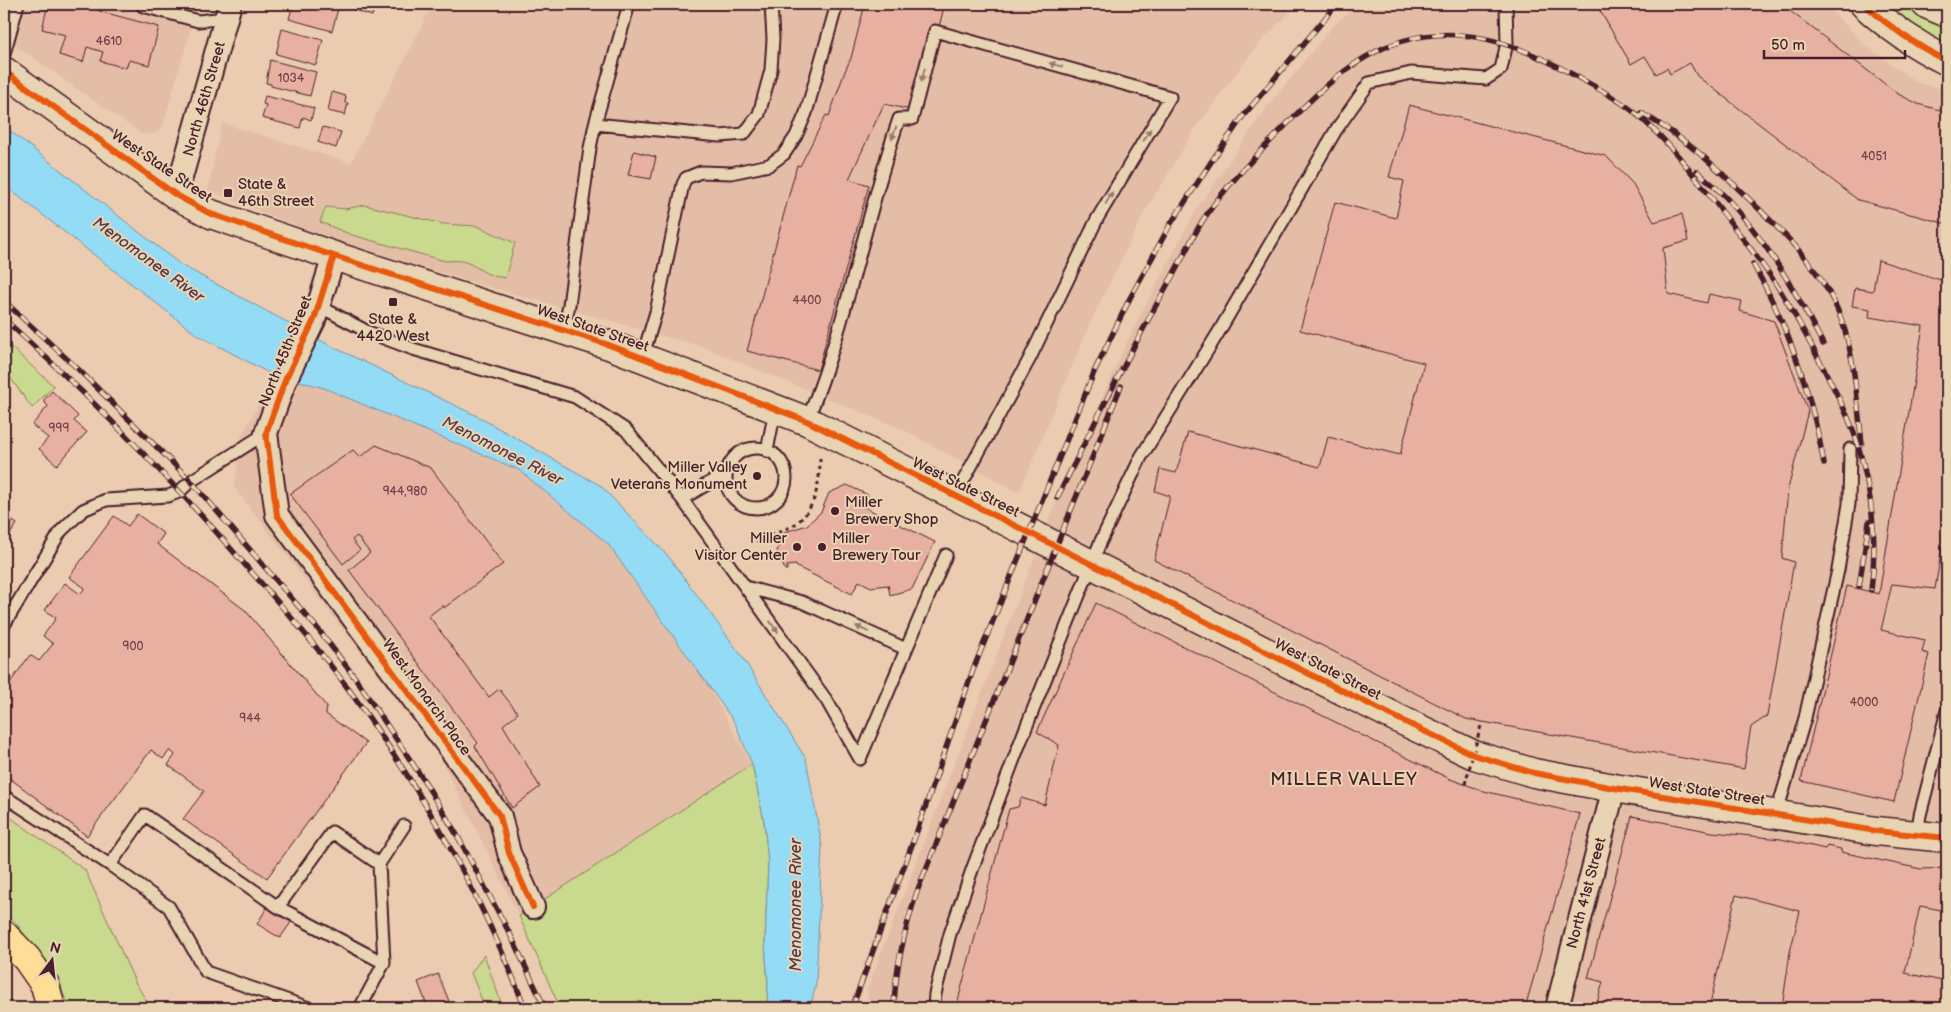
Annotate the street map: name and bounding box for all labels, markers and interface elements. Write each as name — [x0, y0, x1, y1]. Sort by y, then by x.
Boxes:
scale bar — [1764, 28, 1905, 60]
house number: 4610 — [96, 34, 122, 49]
text: 50 m — [1771, 36, 1805, 55]
street label: North 46th Street — [179, 39, 230, 159]
one-way arrow — [1048, 61, 1063, 69]
one-way arrow — [919, 68, 927, 83]
house number: 1034 — [278, 71, 305, 86]
street label: West State Street — [108, 126, 216, 207]
one-way arrow — [890, 126, 897, 141]
one-way arrow — [1142, 128, 1152, 141]
house number: 4051 — [1861, 149, 1887, 164]
place label: State & 46th Street — [238, 175, 315, 211]
marker: State & 46th Street — [222, 187, 234, 199]
one-way arrow — [1105, 191, 1114, 204]
water label: Menomonee River — [89, 213, 208, 308]
street label: North 45th Street — [255, 293, 317, 409]
house number: 4400 — [793, 293, 821, 308]
marker: State & 4420 West — [387, 296, 399, 308]
street label: West State Street — [534, 300, 652, 357]
place label: State & 4420 West — [356, 310, 430, 346]
water label: Menomonee River — [439, 413, 567, 491]
house number: 999 — [49, 421, 69, 436]
street label: West State Street — [909, 453, 1023, 522]
place label: Miller Valley Veterans Monument — [611, 458, 747, 494]
marker: Miller Valley Veterans Monument — [751, 470, 763, 482]
house number: 944,980 — [383, 484, 427, 499]
place label: Miller Brewery Shop — [845, 493, 939, 529]
marker: Miller Brewery Shop — [829, 505, 841, 517]
place label: Miller Visitor Center — [695, 529, 788, 565]
place label: Miller Brewery Tour — [832, 529, 921, 565]
marker: Miller Visitor Center — [791, 541, 803, 553]
marker: Miller Brewery Tour — [816, 541, 828, 553]
one-way arrow — [769, 620, 779, 634]
one-way arrow — [855, 625, 869, 633]
street label: West State Street — [1271, 634, 1385, 705]
street label: West Monarch Place — [378, 635, 475, 759]
house number: 900 — [122, 639, 144, 654]
house number: 4000 — [1850, 695, 1878, 710]
house number: 944 — [239, 711, 261, 726]
district label: MILLER VALLEY — [1270, 769, 1418, 790]
street label: West State Street — [1648, 773, 1767, 810]
street label: North 41st Street — [1563, 835, 1611, 951]
water label: Menomonee River — [787, 837, 806, 972]
north arrow — [28, 934, 78, 984]
text: N — [48, 938, 63, 957]

